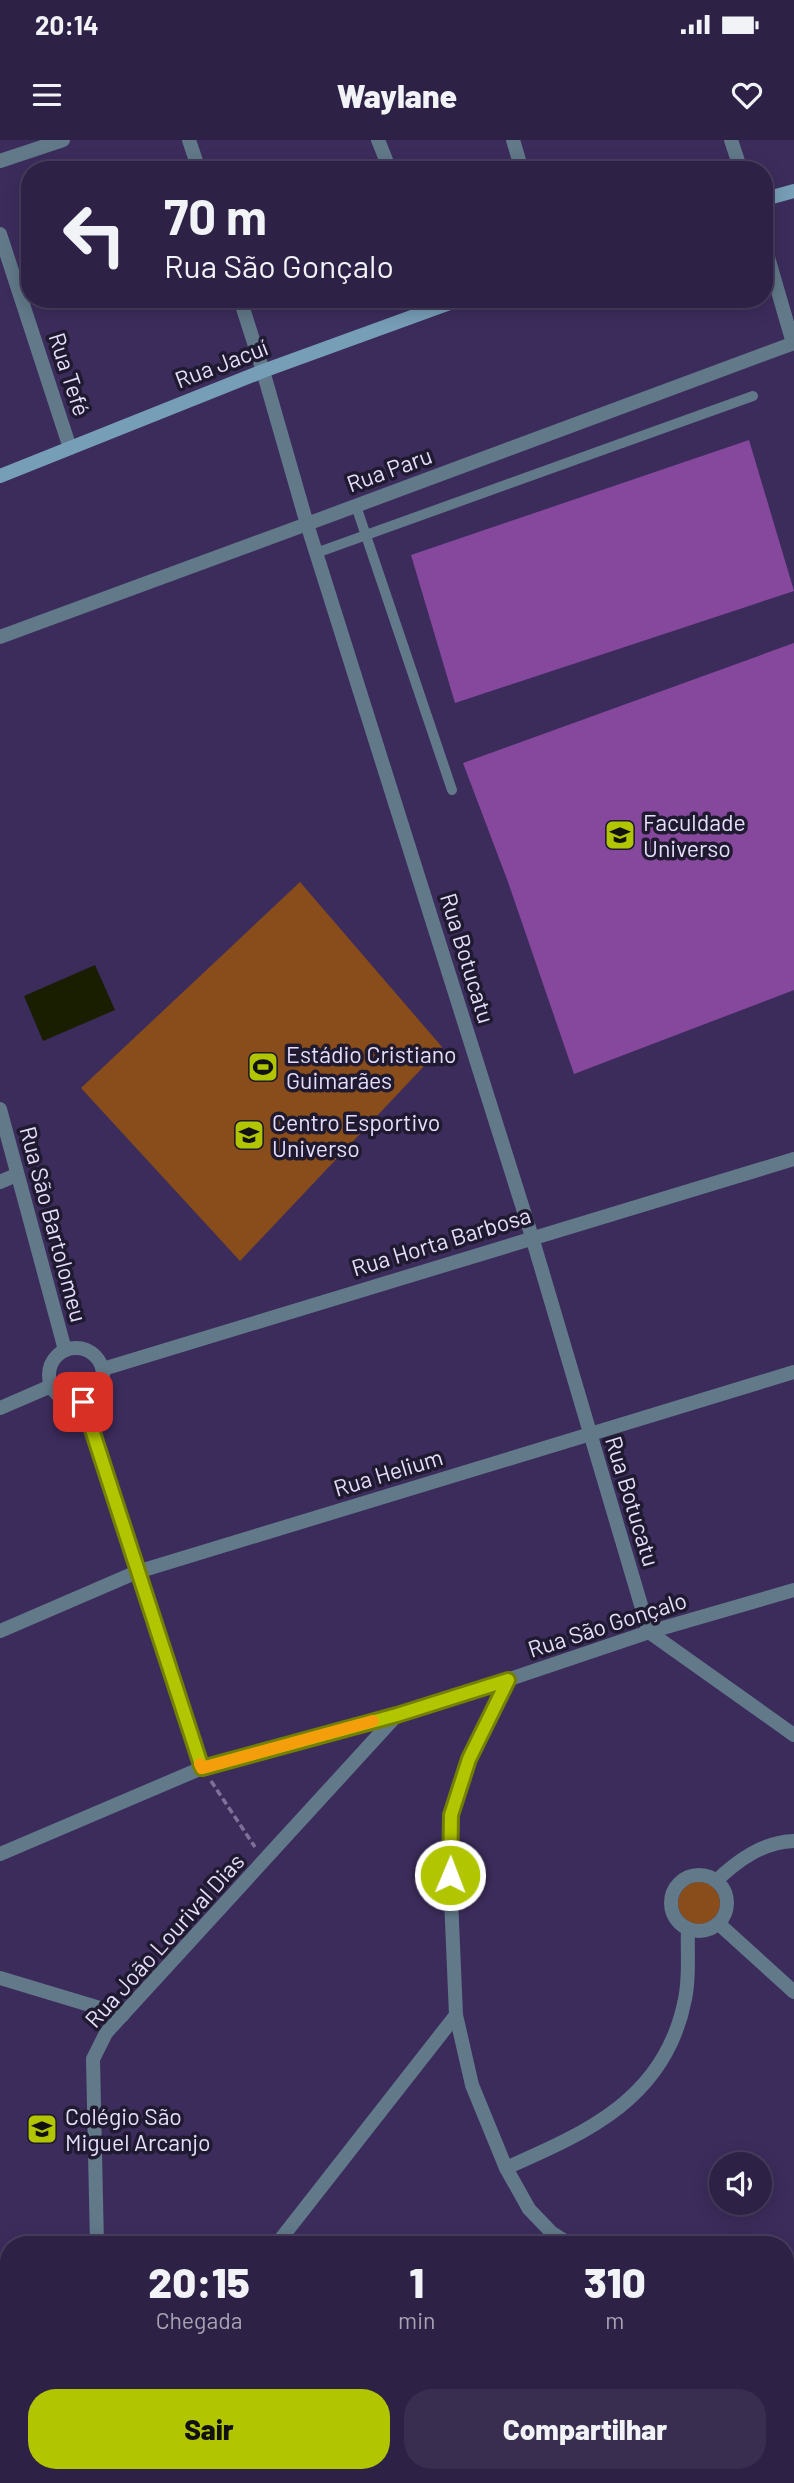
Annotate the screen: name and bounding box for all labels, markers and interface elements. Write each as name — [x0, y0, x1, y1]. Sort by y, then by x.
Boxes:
text: 20:14 — [35, 9, 99, 40]
icon: menu — [28, 76, 66, 114]
text: Waylane — [337, 76, 457, 114]
icon: heart — [728, 76, 766, 114]
text: 70 m — [164, 186, 267, 245]
icon: left — [49, 189, 140, 280]
text: Rua São Gonçalo — [164, 246, 394, 284]
street label: Rua Tefé — [43, 329, 97, 419]
street label: Rua Jacuí — [171, 333, 271, 393]
street label: Rua Paru — [343, 441, 435, 497]
place label: Faculdade Universo — [643, 808, 746, 862]
school or university icon: Faculdade Universo — [603, 818, 637, 852]
street label: Rua Botucatu — [435, 890, 501, 1026]
place label: Estádio Cristiano Guimarães — [286, 1040, 456, 1094]
sports icon: Estádio Cristiano Guimarães — [246, 1050, 280, 1084]
place label: Centro Esportivo Universo — [272, 1108, 440, 1162]
school or university icon: Centro Esportivo Universo — [232, 1118, 266, 1152]
street label: Rua São Bartolomeu — [14, 1123, 94, 1325]
street label: Rua Horta Barbosa — [348, 1200, 534, 1282]
pin — [53, 1372, 113, 1432]
icon: arrive — [64, 1383, 102, 1421]
street label: Rua Botucatu — [600, 1433, 666, 1569]
street label: Rua Helium — [330, 1442, 446, 1502]
street label: Rua São Gonçalo — [524, 1585, 690, 1663]
position arrow — [413, 1838, 487, 1912]
street label: Rua João Lourival Dias — [78, 1847, 250, 2033]
place label: Colégio São Miguel Arcanjo — [65, 2102, 211, 2156]
school or university icon: Colégio São Miguel Arcanjo — [25, 2112, 59, 2146]
map controls — [709, 2152, 772, 2215]
button: sound — [709, 2152, 772, 2215]
text: 20:15 — [148, 2256, 250, 2306]
text: 1 — [409, 2256, 424, 2306]
text: 310 — [584, 2256, 646, 2306]
text: Chegada — [156, 2306, 242, 2334]
text: min — [398, 2306, 435, 2334]
text: m — [605, 2306, 624, 2334]
button: Sair — [28, 2389, 390, 2469]
button: Compartilhar — [404, 2389, 766, 2469]

